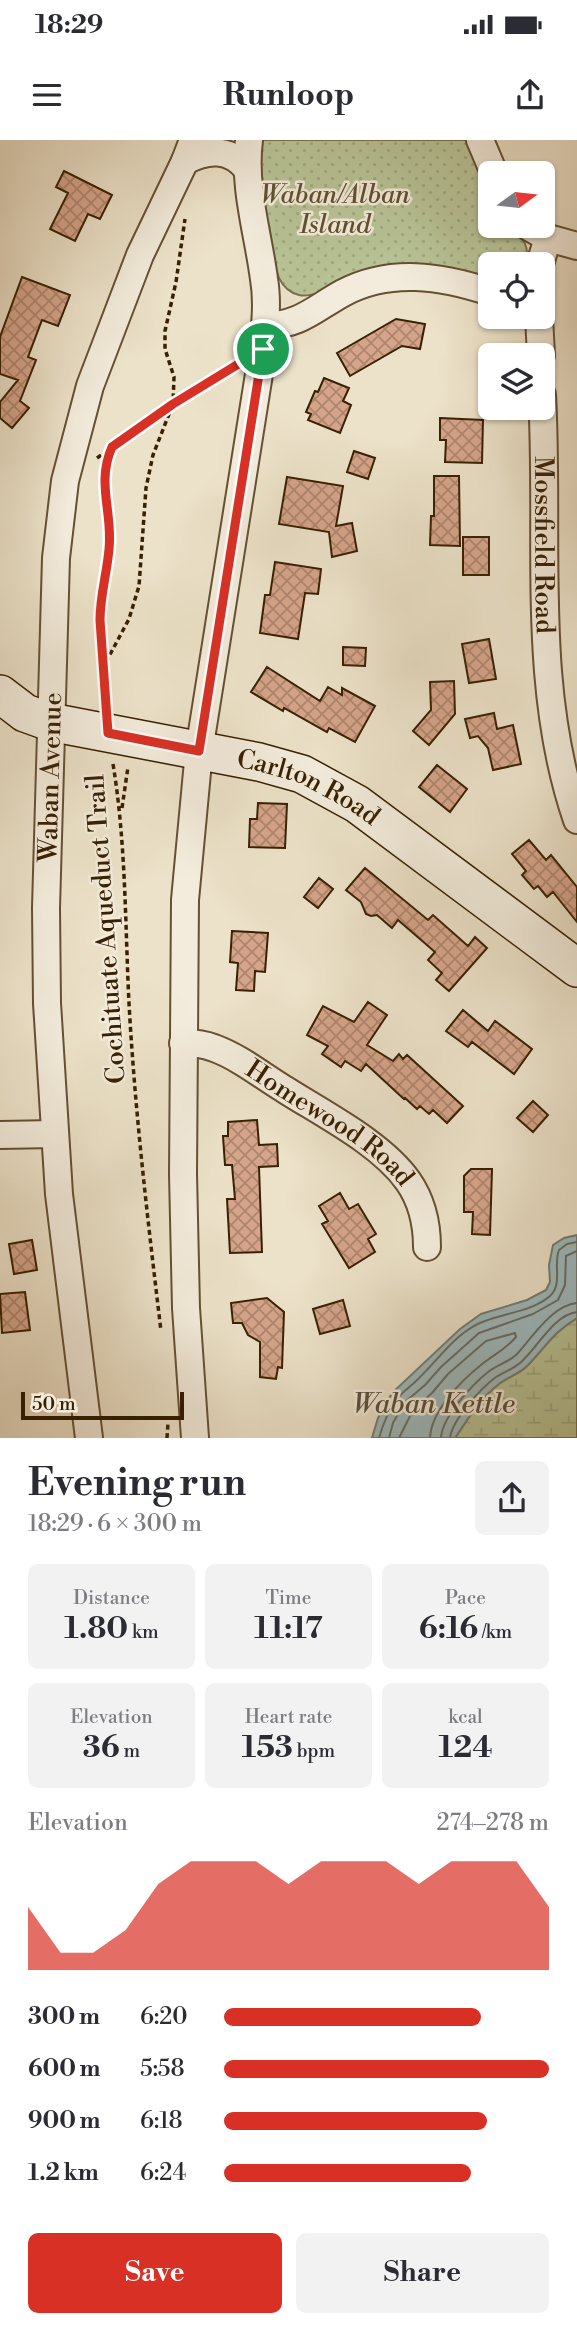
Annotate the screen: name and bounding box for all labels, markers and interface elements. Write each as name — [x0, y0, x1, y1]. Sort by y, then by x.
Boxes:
text: 18:29 — [35, 9, 103, 41]
text: Runloop — [223, 75, 354, 115]
icon: menu — [28, 76, 66, 114]
icon: share — [511, 76, 549, 114]
north arrow — [478, 161, 555, 238]
map controls — [478, 161, 555, 420]
park label: Waban/Alban Island — [260, 179, 410, 241]
button: locate — [478, 252, 555, 329]
pin — [233, 319, 293, 379]
icon: arrive — [244, 330, 282, 368]
button: layers — [478, 343, 555, 420]
street label: Mossfield Road — [527, 456, 561, 635]
street label: Waban Avenue — [32, 692, 69, 864]
street label: Carlton Road — [234, 743, 386, 833]
street label: Cochituate Aqueduct Trail — [79, 773, 133, 1085]
street label: Homewood Road — [239, 1053, 421, 1193]
water label: Waban Kettle — [353, 1387, 515, 1422]
scale bar — [21, 1389, 184, 1421]
text: 50 m — [32, 1392, 76, 1416]
text: Evening run — [28, 1460, 246, 1507]
button: share — [475, 1461, 549, 1535]
text: 18:29 · 6 × 300 m — [28, 1510, 202, 1538]
text: Distance — [73, 1586, 150, 1610]
text: Time — [266, 1586, 311, 1610]
text: Pace — [445, 1586, 486, 1610]
text: 1.80 — [64, 1610, 128, 1648]
text: 11:17 — [254, 1610, 323, 1648]
text: 6:16 — [419, 1610, 478, 1648]
text: km — [128, 1620, 159, 1644]
text: /km — [478, 1620, 512, 1644]
text: Elevation — [70, 1705, 153, 1729]
text: Heart rate — [245, 1705, 332, 1729]
text: kcal — [448, 1705, 483, 1729]
text: 36 — [83, 1729, 120, 1767]
text: 153 — [242, 1729, 293, 1767]
text: 124 — [438, 1729, 493, 1767]
text: m — [120, 1739, 140, 1763]
text: bpm — [293, 1739, 335, 1763]
text: Elevation — [28, 1809, 128, 1837]
text: 274–278 m — [436, 1809, 549, 1837]
text: 300 m — [28, 2003, 100, 2031]
text: 6:20 — [140, 2003, 188, 2031]
text: 600 m — [28, 2055, 101, 2083]
text: 5:58 — [140, 2055, 185, 2083]
text: 900 m — [28, 2107, 101, 2135]
text: 6:18 — [140, 2107, 183, 2135]
text: 1.2 km — [28, 2159, 99, 2187]
text: 6:24 — [140, 2159, 186, 2187]
button: Save — [28, 2233, 282, 2313]
button: Share — [296, 2233, 549, 2313]

